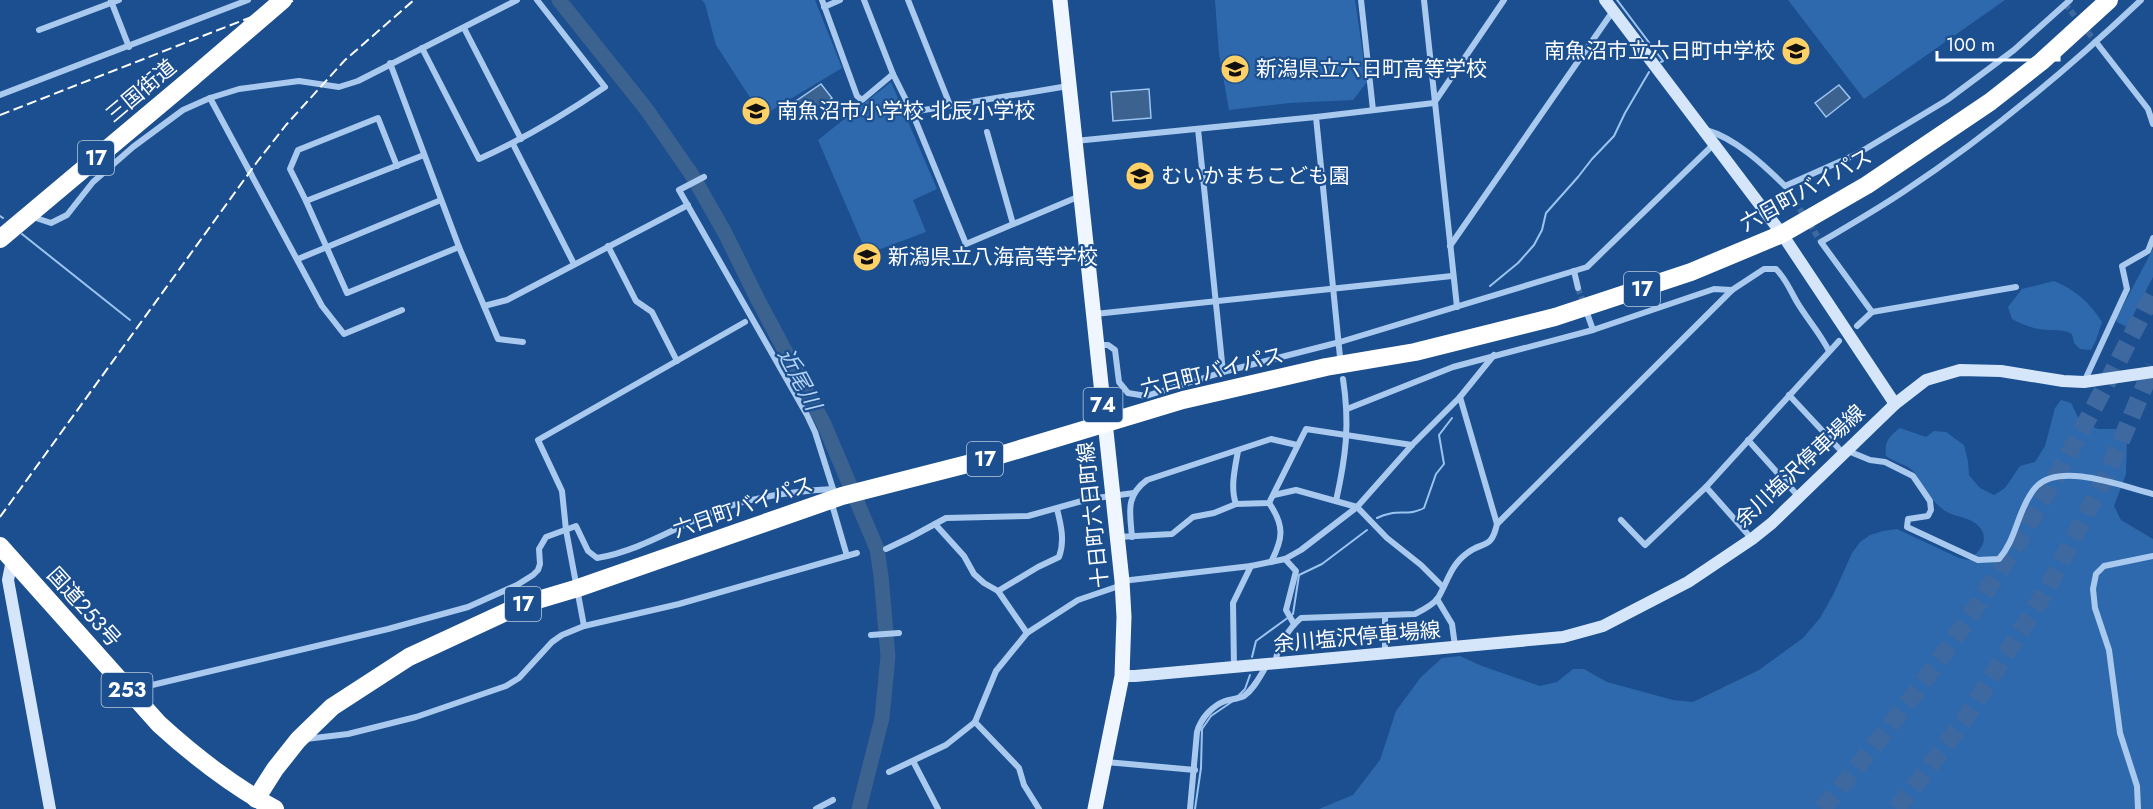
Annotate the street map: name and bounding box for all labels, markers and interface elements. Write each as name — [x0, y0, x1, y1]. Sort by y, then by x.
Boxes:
scale bar — [1937, 24, 2058, 62]
text: 100 m — [1946, 32, 1995, 58]
school or university icon: 南魚沼市立六日町中学校 — [1780, 35, 1812, 67]
place label: 南魚沼市立六日町中学校 — [1544, 36, 1775, 66]
street label: 三国街道 — [99, 53, 183, 129]
school or university icon: 新潟県立六日町高等学校 — [1219, 53, 1251, 85]
place label: 新潟県立六日町高等学校 — [1256, 54, 1487, 84]
school or university icon: 南魚沼市小学校 北辰小学校 — [740, 95, 772, 127]
place label: 南魚沼市小学校 北辰小学校 — [777, 96, 1035, 126]
road number: 17 — [78, 141, 114, 175]
street label: 六日町バイパス — [1735, 141, 1877, 239]
school or university icon: むいかまちこども園 — [1124, 160, 1156, 192]
place label: むいかまちこども園 — [1161, 161, 1350, 191]
school or university icon: 新潟県立八海高等学校 — [851, 241, 883, 273]
place label: 新潟県立八海高等学校 — [888, 242, 1098, 272]
road number: 17 — [1624, 272, 1660, 306]
street label: 六日町バイパス — [1137, 340, 1287, 404]
water label: 近尾川 — [770, 342, 831, 417]
road number: 74 — [1084, 388, 1122, 422]
street label: 余川塩沢停車場線 — [1728, 398, 1872, 534]
street label: 十日町六日町線 — [1070, 440, 1116, 590]
road number: 17 — [967, 442, 1003, 476]
street label: 六日町バイパス — [669, 469, 817, 545]
street label: 国道253号 — [40, 560, 128, 654]
road number: 17 — [505, 587, 541, 621]
street label: 余川塩沢停車場線 — [1272, 615, 1442, 659]
road number: 253 — [102, 673, 152, 707]

